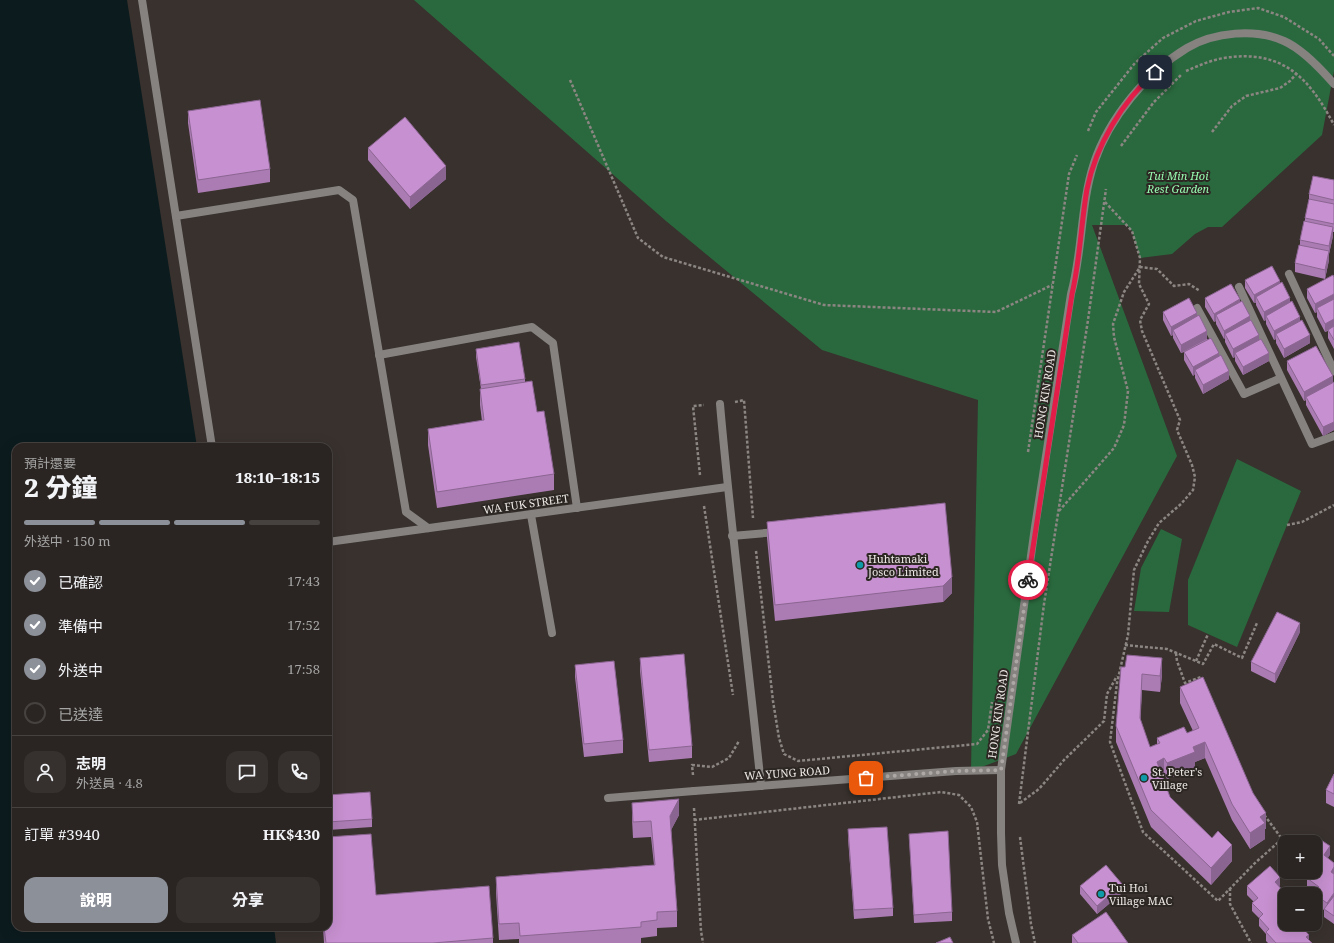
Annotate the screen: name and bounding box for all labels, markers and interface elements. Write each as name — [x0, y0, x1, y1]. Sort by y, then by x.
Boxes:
pin — [1138, 55, 1172, 89]
icon: home — [1144, 61, 1166, 83]
park label: Tui Min Hoi Rest Garden — [1146, 168, 1210, 196]
street label: HONG KIN ROAD — [1030, 348, 1059, 439]
text: 預計還要 — [24, 454, 76, 472]
text: 18:10–18:15 — [235, 467, 320, 487]
text: 2 分鐘 — [24, 469, 98, 505]
street label: WA FUK STREET — [482, 490, 570, 517]
text: 外送中 · 150 m — [24, 532, 110, 550]
place label: Huhtamaki Josco Limited — [867, 551, 939, 579]
marker: Huhtamaki Josco Limited — [855, 560, 865, 570]
courier — [1008, 560, 1048, 600]
icon: bike — [1017, 569, 1039, 591]
icon: check — [24, 570, 46, 592]
text: 已確認 — [58, 572, 103, 592]
text: 17:43 — [287, 572, 320, 590]
icon: check — [24, 614, 46, 636]
text: 準備中 — [58, 616, 103, 636]
text: 17:52 — [287, 616, 320, 634]
icon: check — [24, 658, 46, 680]
text: 外送中 — [58, 660, 103, 680]
text: 17:58 — [287, 660, 320, 678]
street label: HONG KIN ROAD — [984, 668, 1011, 759]
text: 已送達 — [58, 704, 103, 724]
button: person — [24, 751, 66, 793]
button: chat — [226, 751, 268, 793]
button: phone — [278, 751, 320, 793]
text: 志明 — [76, 753, 106, 773]
pin — [849, 761, 883, 795]
street label: WA YUNG ROAD — [744, 762, 830, 783]
place label: St. Peter's Village — [1152, 764, 1202, 792]
icon: bag — [855, 767, 877, 789]
marker: St. Peter's Village — [1139, 773, 1149, 783]
text: 外送員 · 4.8 — [76, 774, 143, 792]
text: 訂單 #3940 — [24, 824, 100, 844]
text: HK$430 — [263, 824, 320, 844]
map controls — [1278, 835, 1322, 931]
button: + — [1278, 835, 1322, 879]
button: 說明 — [24, 877, 168, 923]
button: 分享 — [176, 877, 320, 923]
place label: Tui Hoi Village MAC — [1109, 880, 1172, 908]
button: − — [1278, 887, 1322, 931]
marker: Tui Hoi Village MAC — [1096, 889, 1106, 899]

